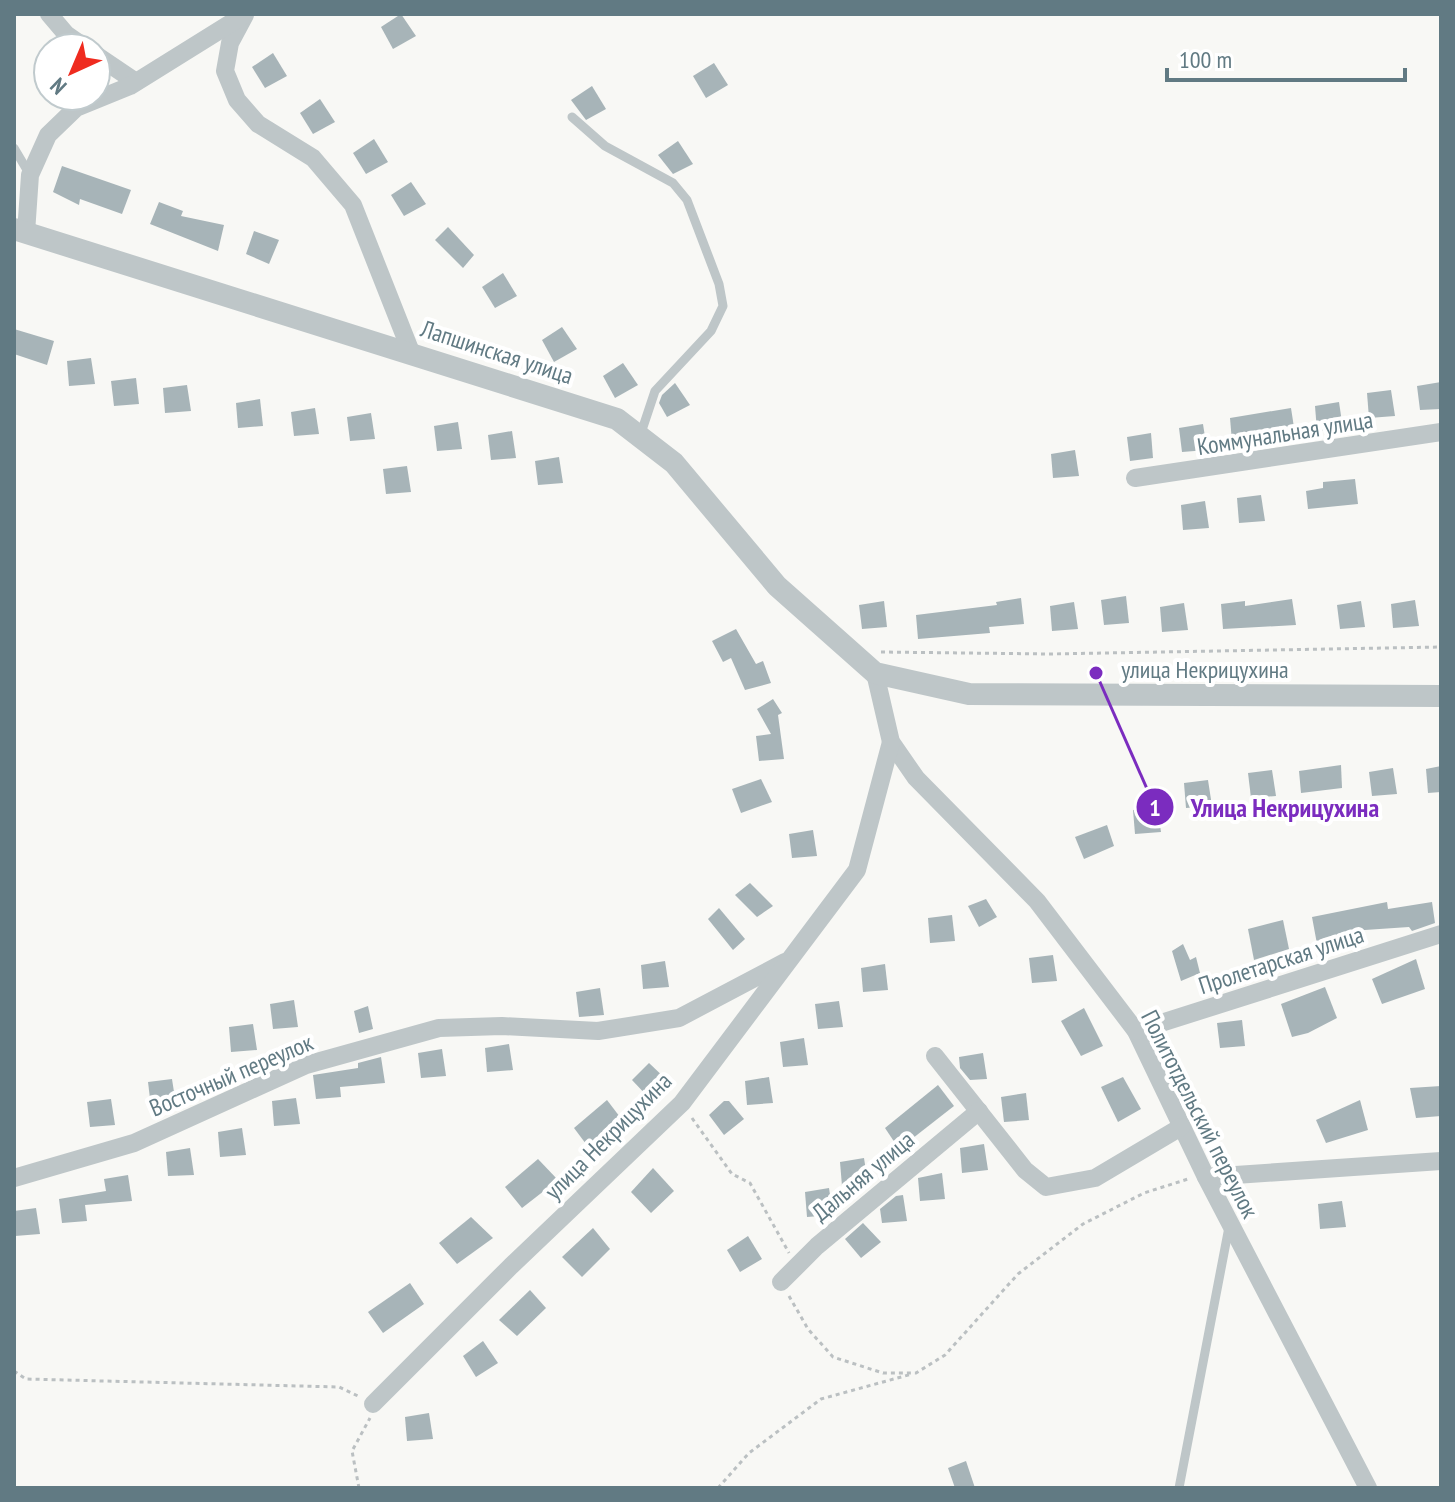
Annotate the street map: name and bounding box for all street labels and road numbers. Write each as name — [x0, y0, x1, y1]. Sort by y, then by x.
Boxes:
street label: Лапшинская улица — [416, 313, 577, 391]
street label: Коммунальная улица — [1195, 404, 1375, 462]
street label: улица Некрицухина — [1121, 654, 1289, 685]
street label: Пролетарская улица — [1195, 919, 1367, 1001]
street label: Политотдельский переулок — [1134, 1005, 1266, 1224]
street label: Восточный переулок — [145, 1026, 318, 1123]
street label: улица Некрицухина — [538, 1066, 678, 1206]
street label: Дальняя улица — [805, 1124, 921, 1228]

